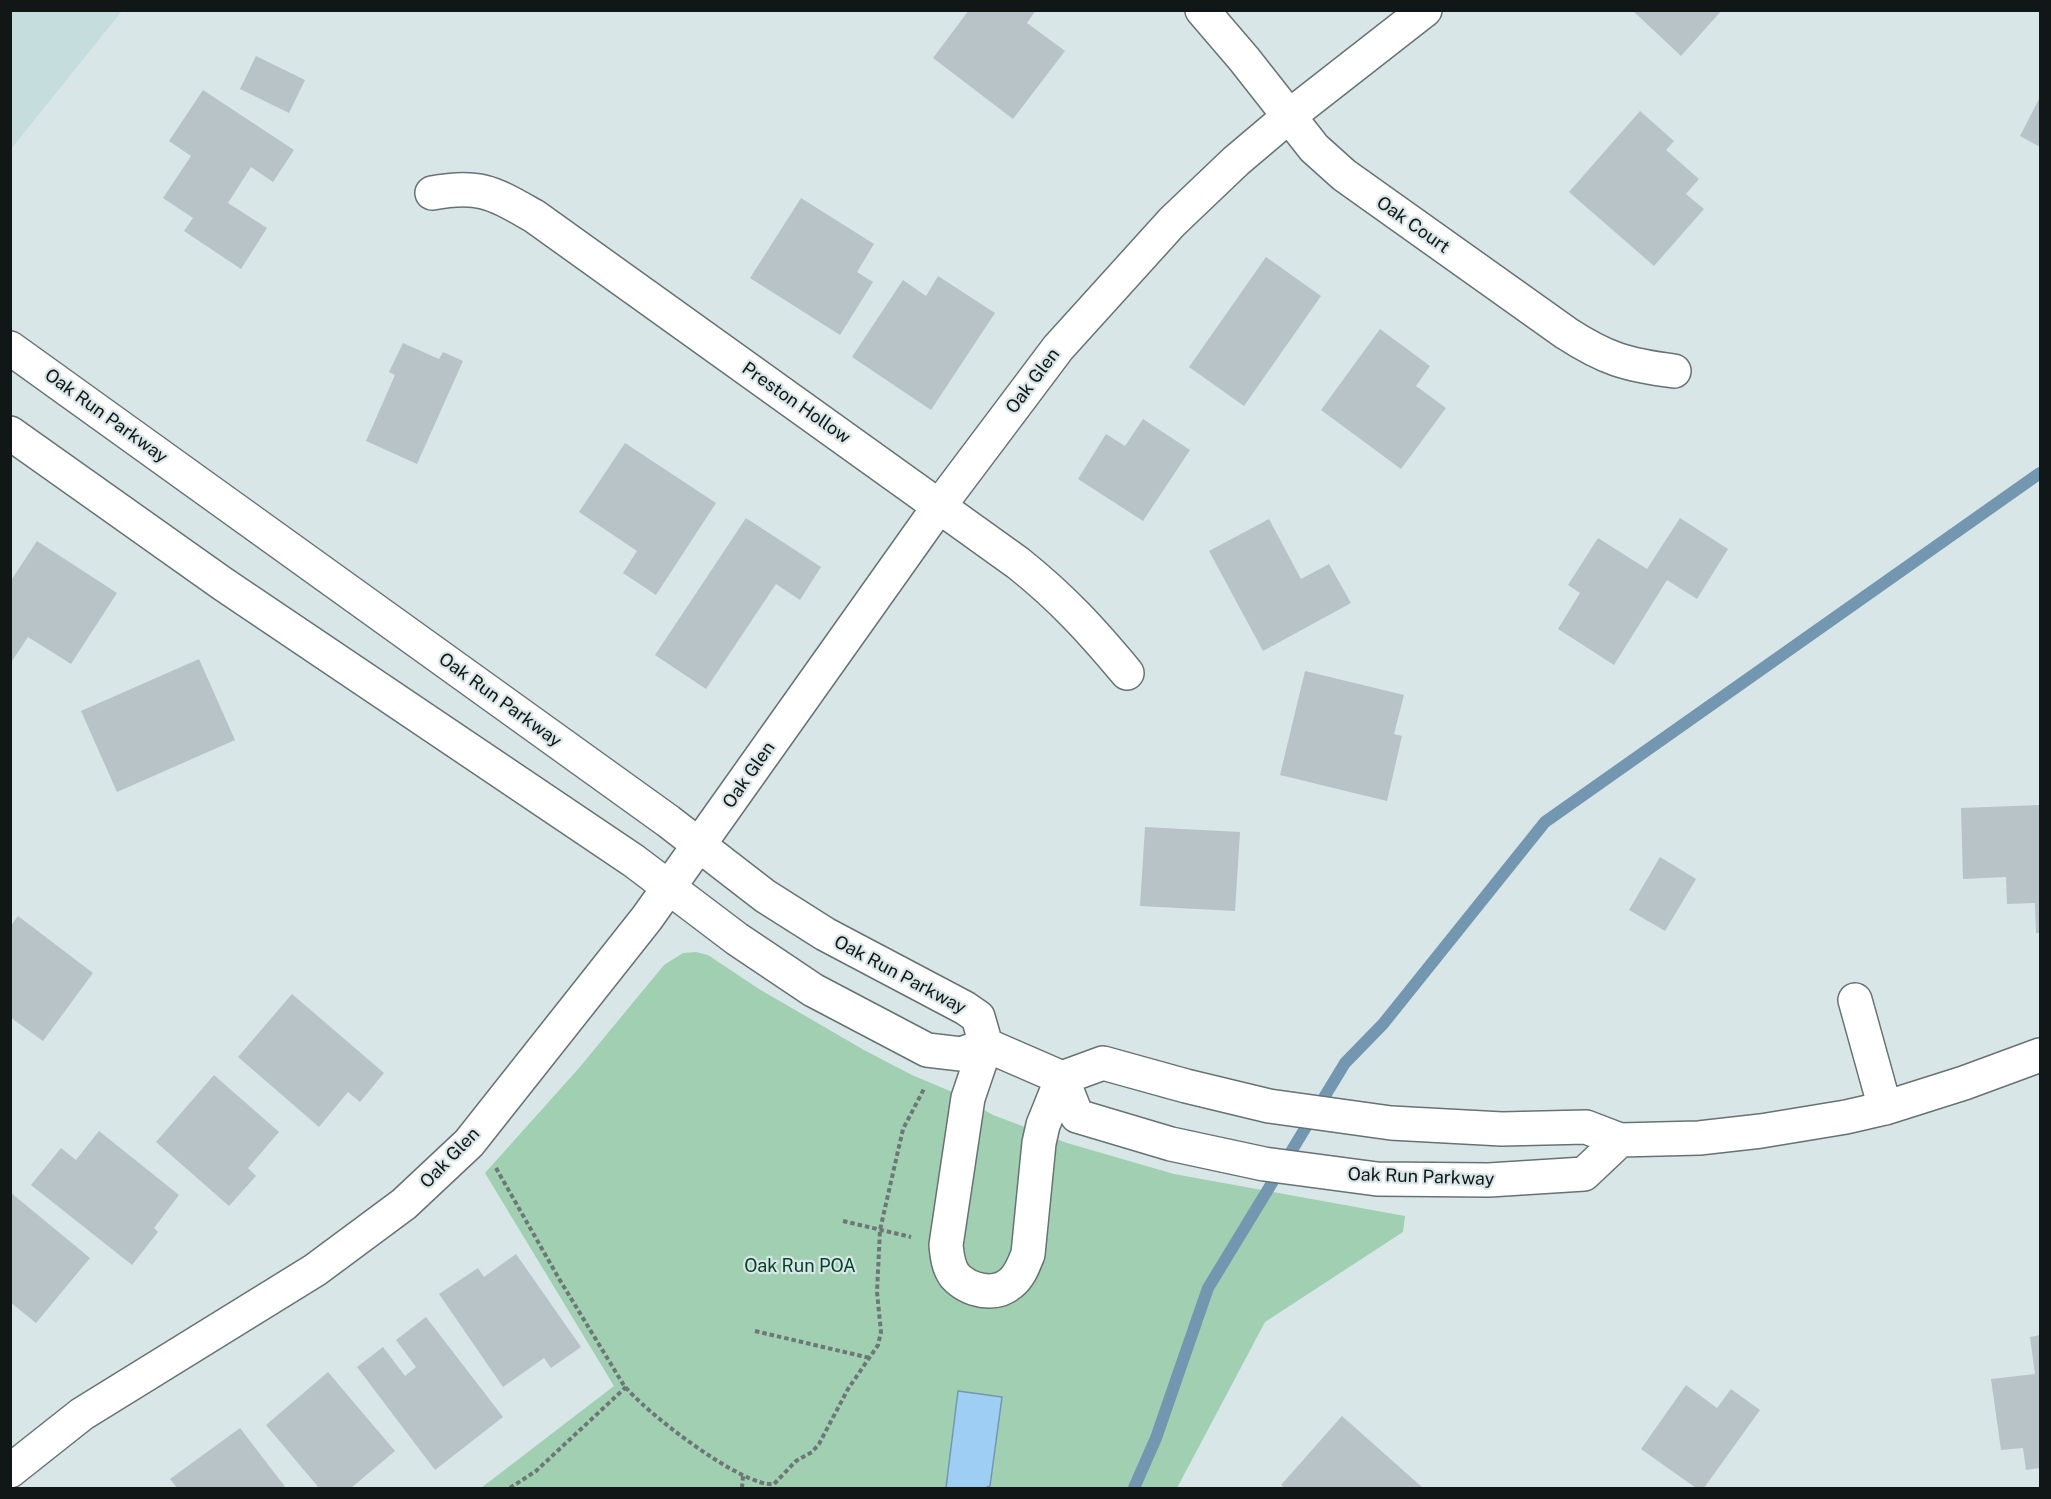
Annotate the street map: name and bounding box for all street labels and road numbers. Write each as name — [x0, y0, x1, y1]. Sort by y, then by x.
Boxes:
street label: Oak Court — [1372, 192, 1454, 258]
street label: Oak Glen — [1001, 344, 1065, 418]
street label: Preston Hollow — [738, 358, 854, 448]
street label: Oak Run Parkway — [40, 364, 172, 468]
street label: Oak Run Parkway — [434, 648, 566, 752]
street label: Oak Glen — [718, 738, 780, 812]
street label: Oak Run Parkway — [830, 931, 970, 1019]
street label: Oak Glen — [416, 1123, 484, 1193]
street label: Oak Run Parkway — [1347, 1164, 1495, 1190]

